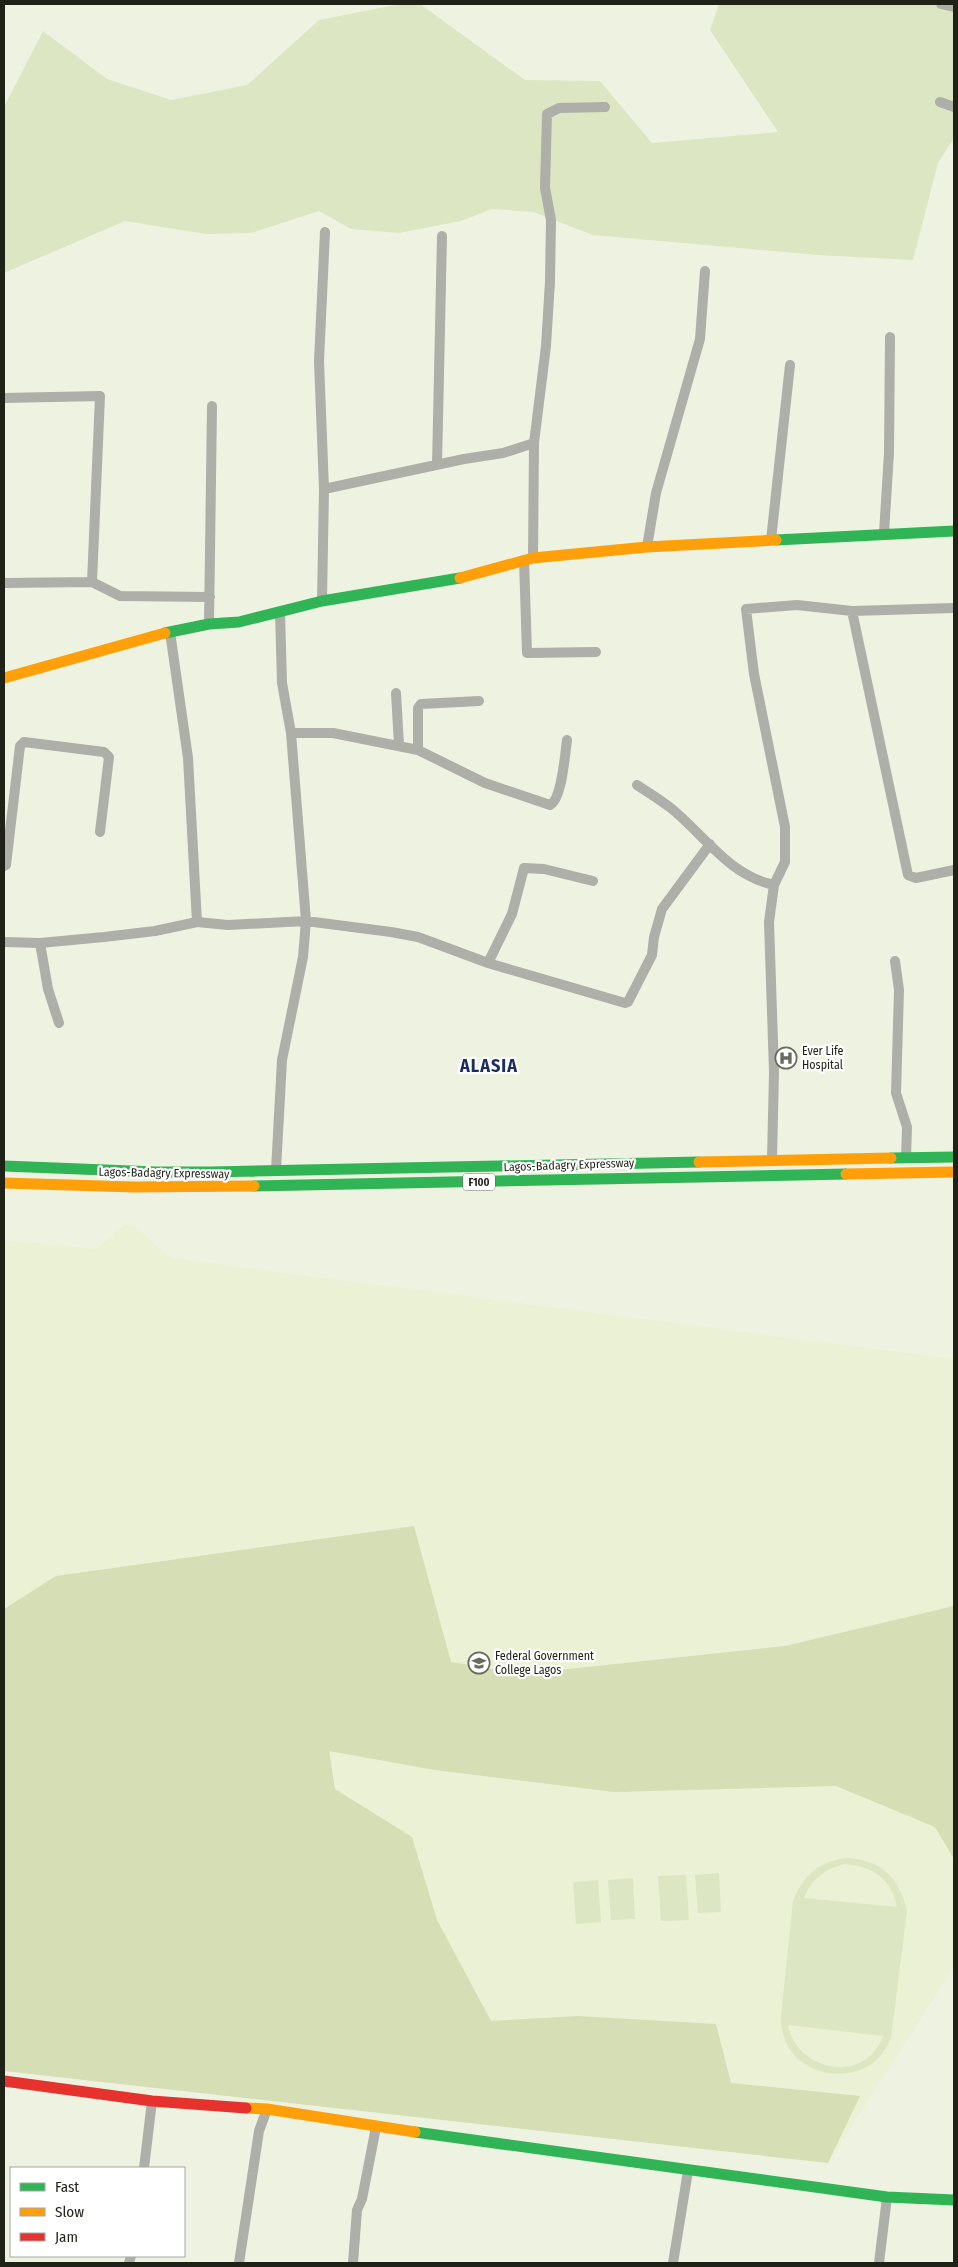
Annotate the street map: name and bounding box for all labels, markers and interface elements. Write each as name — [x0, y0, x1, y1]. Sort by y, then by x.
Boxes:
place label: Ever Life Hospital — [802, 1044, 844, 1072]
hospital icon: Ever Life Hospital — [774, 1046, 798, 1070]
district label: ALASIA — [459, 1055, 518, 1077]
street label: Lagos-Badagry Expressway — [503, 1156, 635, 1174]
street label: Lagos-Badagry Expressway — [99, 1165, 230, 1181]
road number: F100 — [463, 1174, 495, 1190]
place label: Federal Government College Lagos — [495, 1649, 594, 1677]
school or university icon: Federal Government College Lagos — [467, 1651, 491, 1675]
legend — [10, 2167, 185, 2257]
text: Fast — [55, 2178, 79, 2196]
text: Slow — [55, 2203, 84, 2221]
text: Jam — [55, 2228, 78, 2246]

